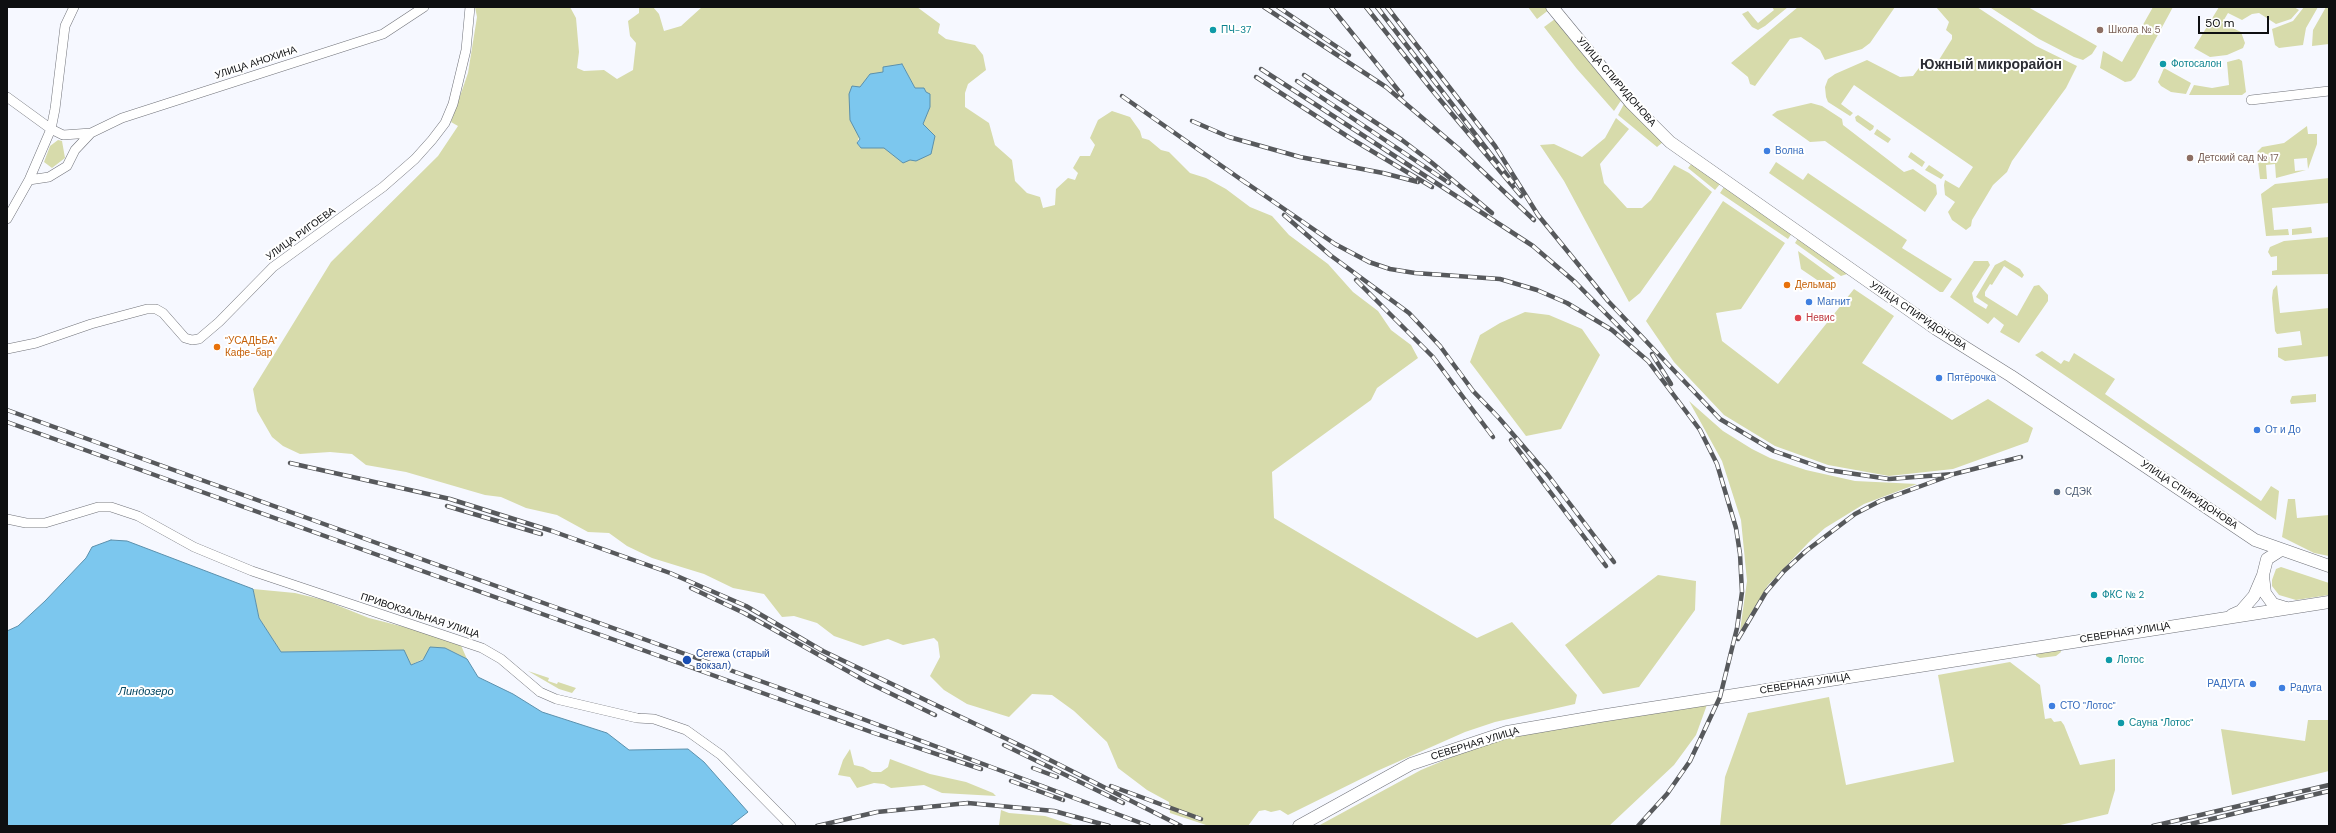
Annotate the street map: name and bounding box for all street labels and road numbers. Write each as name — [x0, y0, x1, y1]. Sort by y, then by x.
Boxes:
street label: УЛИЦА СПИРИДОНОВА — [1574, 35, 1658, 129]
street label: УЛИЦА АНОХИНА — [214, 44, 298, 82]
street label: УЛИЦА РИГОЕВА — [264, 205, 338, 263]
street label: УЛИЦА СПИРИДОНОВА — [1867, 279, 1969, 353]
street label: УЛИЦА СПИРИДОНОВА — [2138, 458, 2240, 532]
street label: ПРИВОКЗАЛЬНАЯ УЛИЦА — [359, 591, 481, 641]
street label: СЕВЕРНАЯ УЛИЦА — [2079, 620, 2171, 646]
street label: СЕВЕРНАЯ УЛИЦА — [1759, 671, 1851, 697]
street label: СЕВЕРНАЯ УЛИЦА — [1429, 725, 1521, 763]

